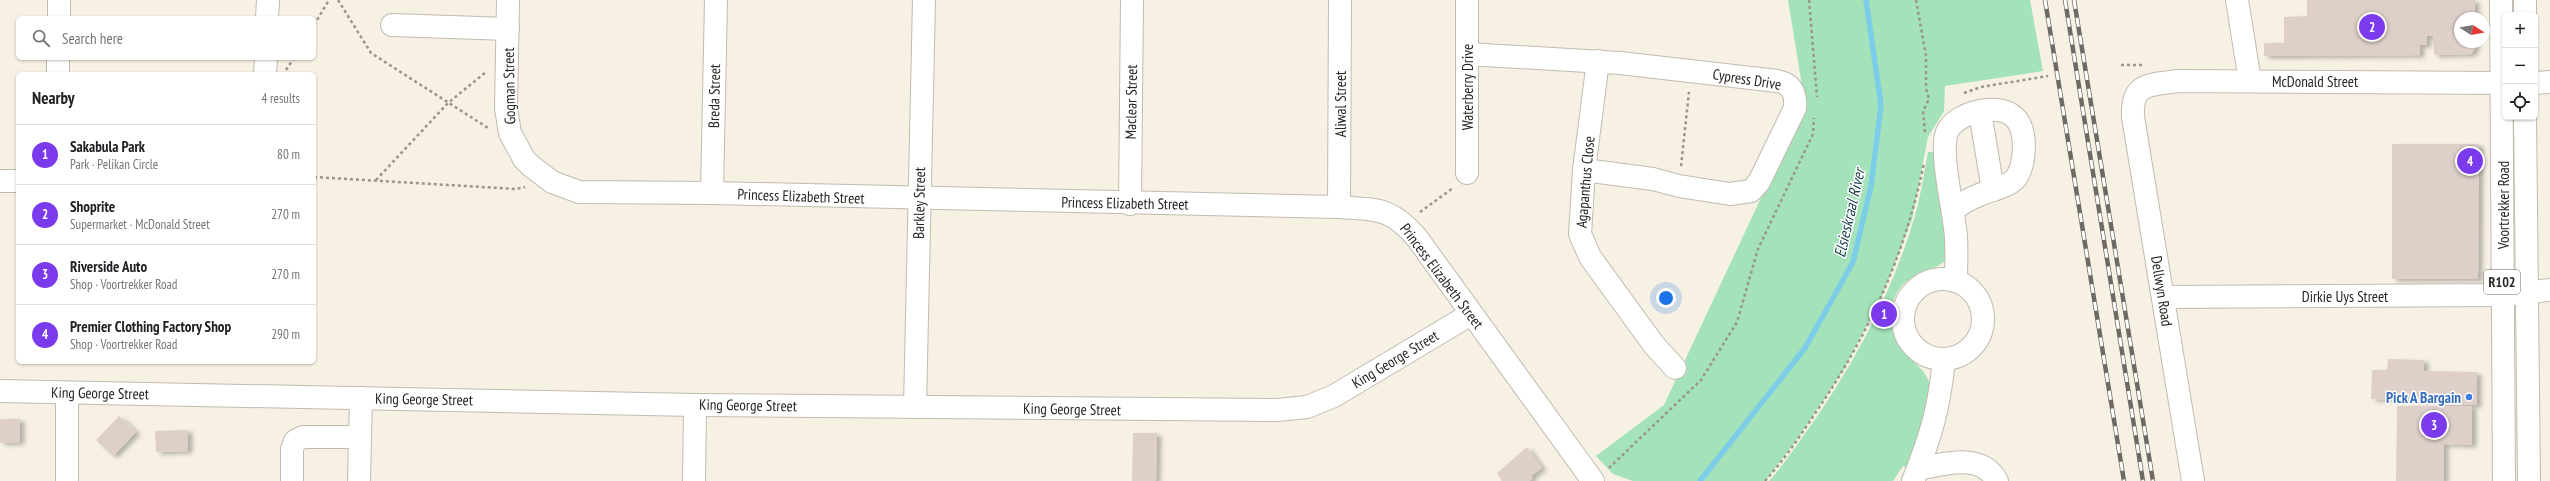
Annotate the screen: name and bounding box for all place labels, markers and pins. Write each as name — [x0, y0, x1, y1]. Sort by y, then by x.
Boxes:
pin: 2 — [2359, 12, 2385, 42]
pin: 4 — [2457, 146, 2483, 176]
pin: 1 — [1871, 299, 1897, 329]
place label: Pick A Bargain — [2386, 388, 2461, 407]
marker: Pick A Bargain — [2464, 392, 2474, 402]
pin: 3 — [2421, 410, 2447, 440]

